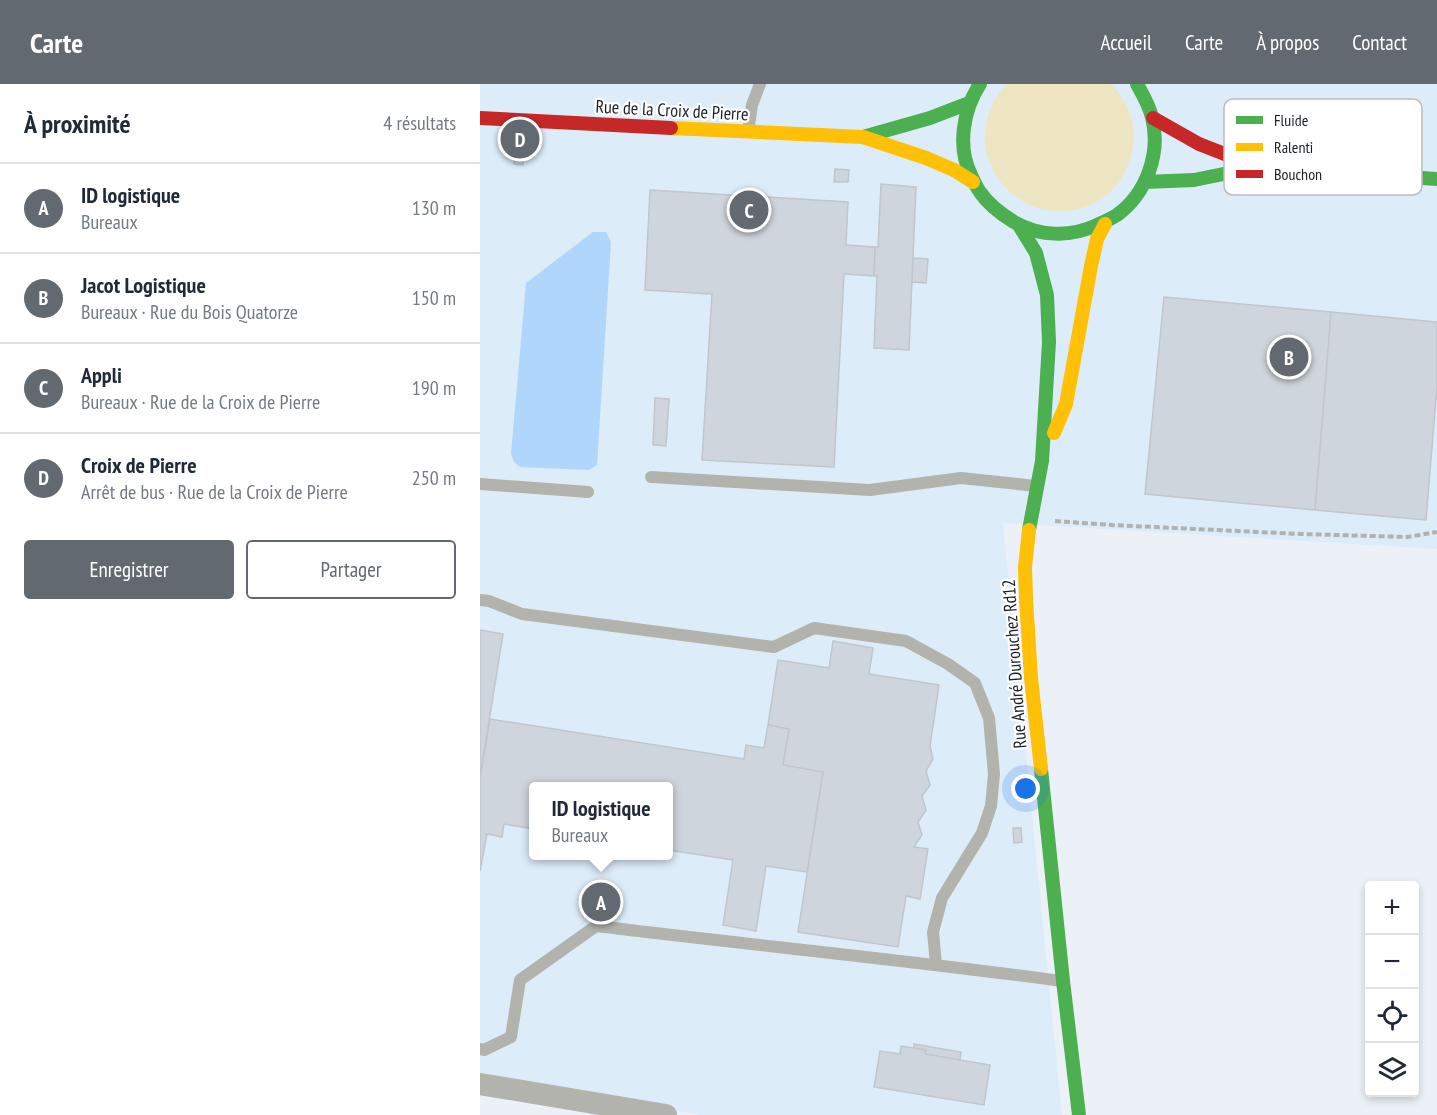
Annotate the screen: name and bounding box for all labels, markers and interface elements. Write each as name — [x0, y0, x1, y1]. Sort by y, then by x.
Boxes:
text: Carte — [30, 24, 83, 61]
text: Accueil — [1100, 29, 1152, 56]
text: Carte — [1185, 29, 1223, 56]
text: À propos — [1256, 29, 1319, 56]
text: Contact — [1352, 29, 1407, 56]
street label: Rue de la Croix de Pierre — [595, 95, 749, 125]
legend — [1224, 99, 1422, 195]
text: À proximité — [24, 107, 131, 140]
text: 4 résultats — [383, 110, 456, 136]
text: Fluide — [1274, 110, 1308, 130]
pin: D — [500, 116, 540, 162]
text: Ralenti — [1274, 137, 1313, 157]
text: Bouchon — [1274, 164, 1322, 184]
text: ID logistique — [81, 181, 180, 209]
pin: C — [730, 188, 768, 232]
text: A — [38, 195, 49, 221]
text: 130 m — [412, 195, 456, 221]
text: Bureaux — [81, 209, 138, 235]
text: Jacot Logistique — [81, 271, 206, 299]
text: B — [39, 285, 48, 311]
text: 150 m — [412, 285, 456, 311]
text: Bureaux · Rue du Bois Quatorze — [81, 299, 298, 325]
pin: B — [1270, 334, 1308, 380]
text: Appli — [81, 361, 122, 389]
text: C — [39, 375, 48, 401]
text: 190 m — [412, 375, 456, 401]
text: Bureaux · Rue de la Croix de Pierre — [81, 389, 320, 415]
text: Croix de Pierre — [81, 451, 197, 479]
text: D — [38, 465, 49, 491]
text: 250 m — [412, 465, 456, 491]
text: Arrêt de bus · Rue de la Croix de Pierre — [81, 479, 348, 505]
button: Enregistrer — [24, 540, 234, 599]
button: Partager — [246, 540, 456, 599]
street label: Rue André Durouchez Rd12 — [997, 579, 1031, 749]
your location — [1011, 774, 1040, 803]
popup — [529, 782, 673, 860]
text: ID logistique — [551, 794, 651, 822]
text: Bureaux — [551, 822, 608, 848]
pin: A — [582, 880, 620, 924]
map controls — [1365, 881, 1419, 1097]
button: + — [1365, 881, 1419, 935]
button: − — [1365, 935, 1419, 989]
button: locate — [1365, 989, 1419, 1043]
button: layers — [1365, 1043, 1419, 1097]

